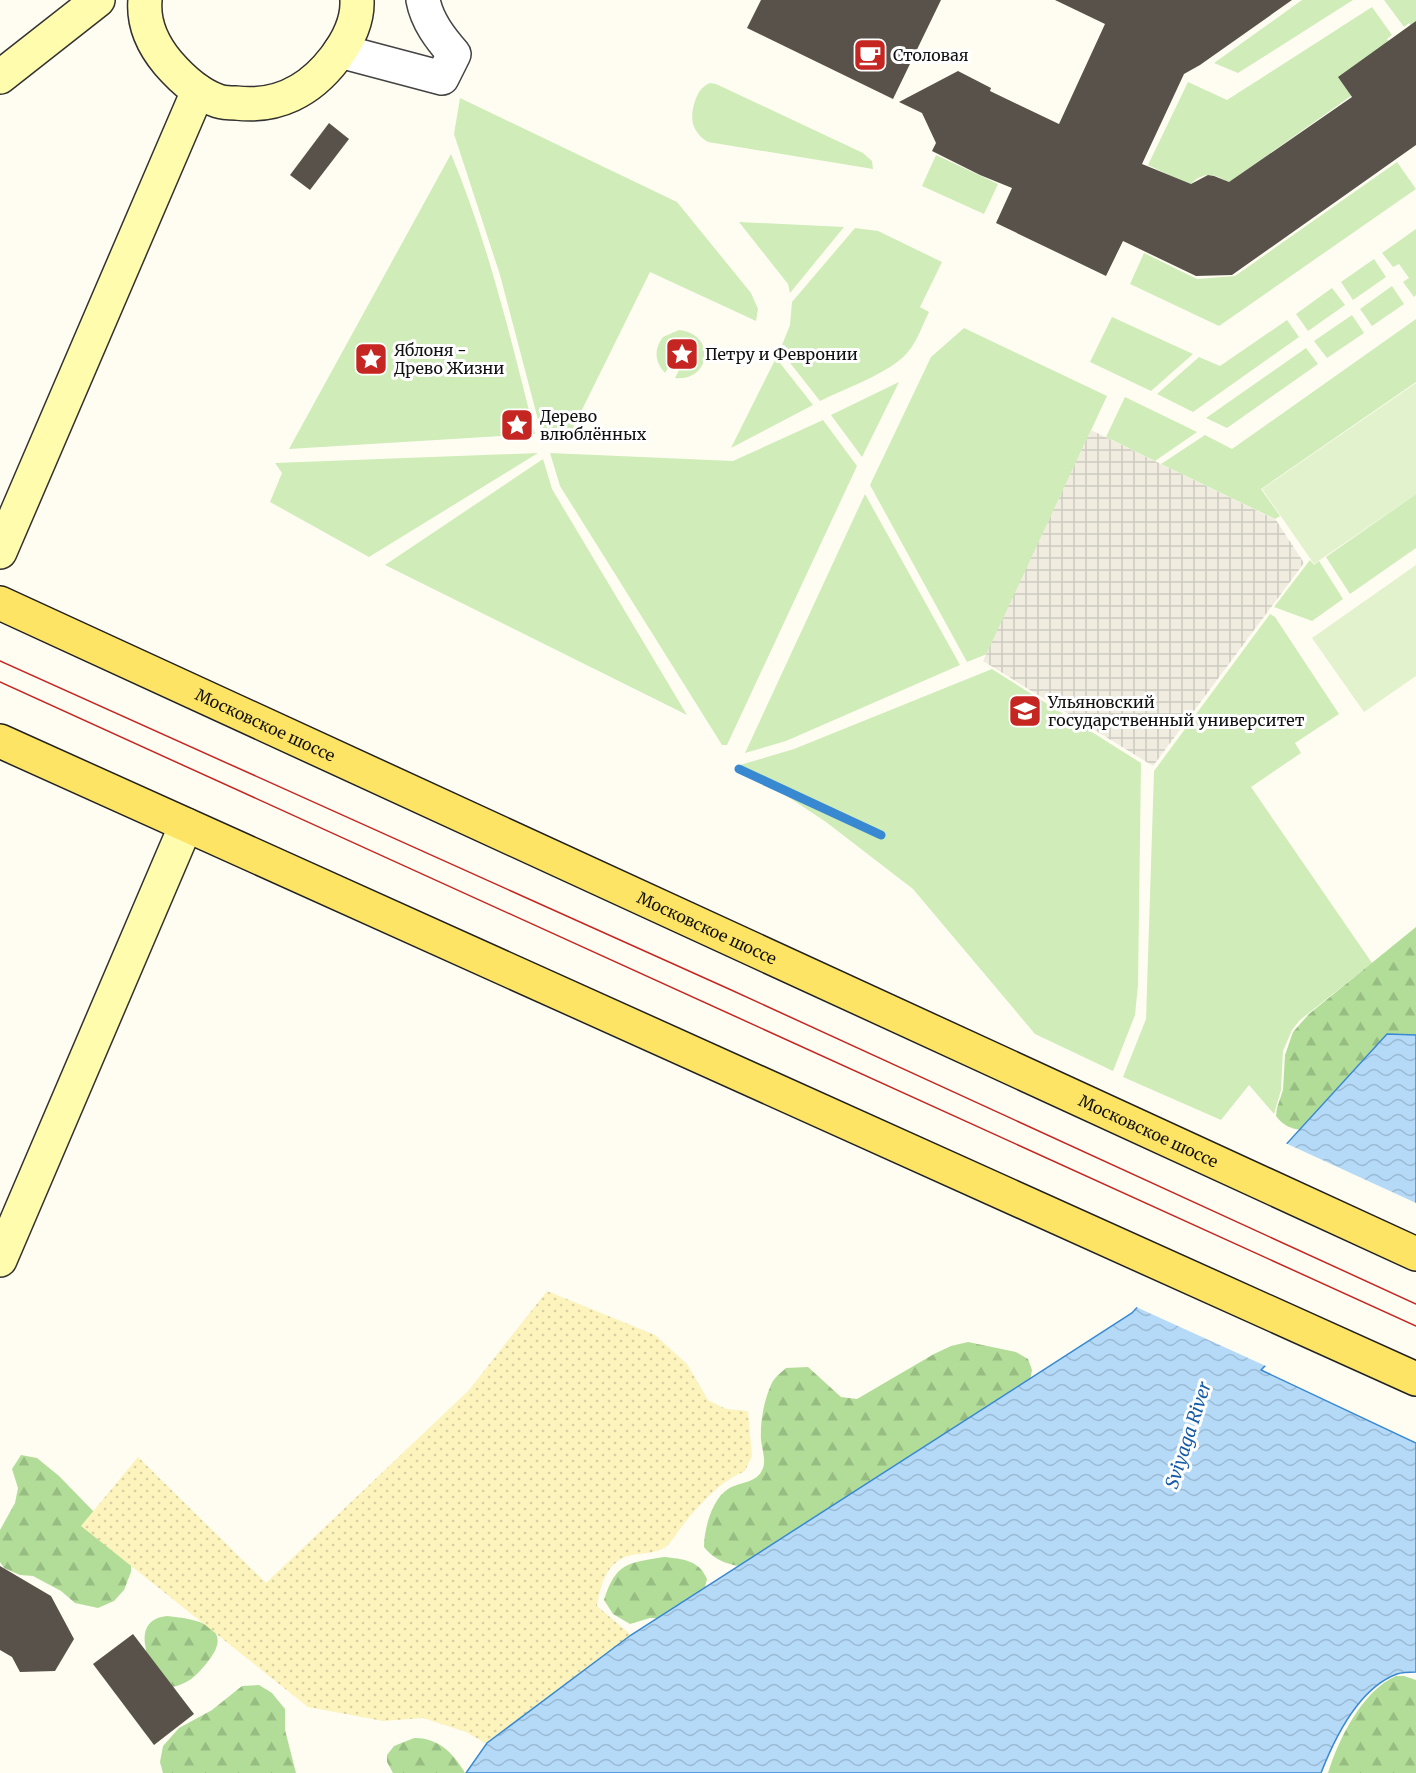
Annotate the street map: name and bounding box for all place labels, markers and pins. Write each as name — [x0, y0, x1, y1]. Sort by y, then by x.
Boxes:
cafe icon: Столовая — [852, 37, 888, 73]
place label: Столовая — [893, 45, 969, 65]
place icon: Петру и Февронии — [664, 336, 700, 372]
place label: Яблоня - Древо Жизни — [394, 340, 504, 378]
place icon: Яблоня - Древо Жизни — [353, 341, 389, 377]
place label: Петру и Февронии — [705, 344, 858, 364]
place label: Дерево влюблённых — [540, 406, 647, 444]
place icon: Дерево влюблённых — [499, 407, 535, 443]
place label: Ульяновский государственный университет — [1047, 692, 1305, 730]
school or university icon: Ульяновский государственный университет — [1007, 693, 1043, 729]

